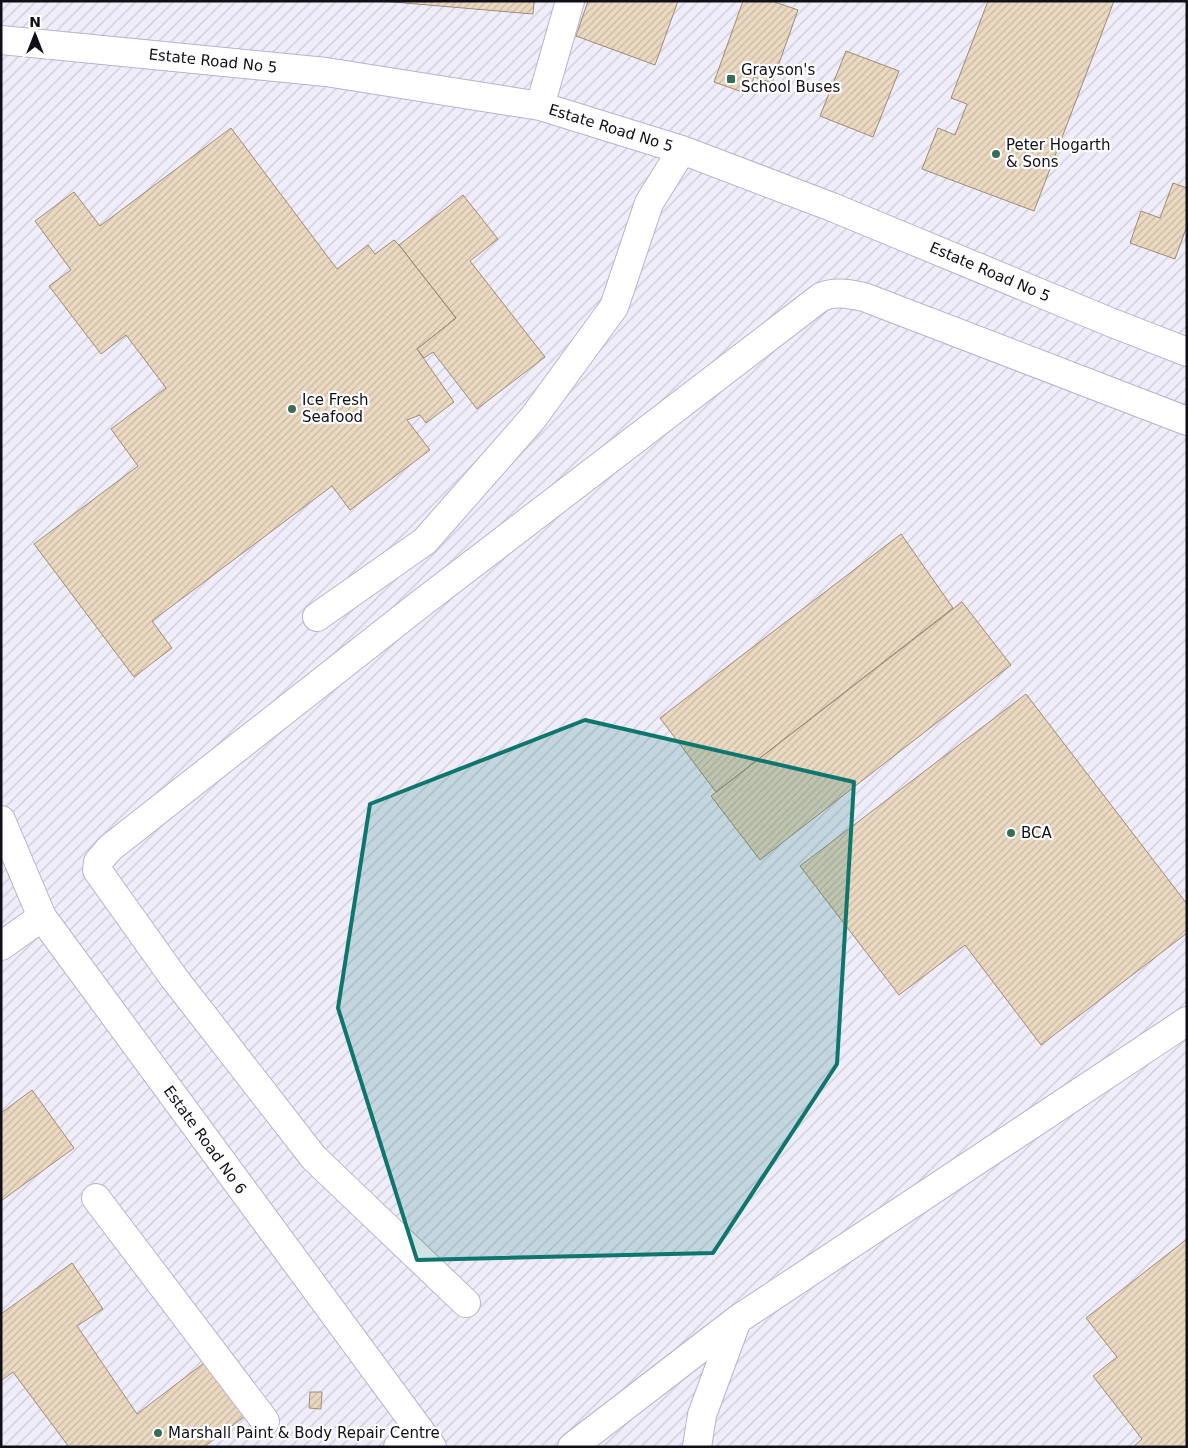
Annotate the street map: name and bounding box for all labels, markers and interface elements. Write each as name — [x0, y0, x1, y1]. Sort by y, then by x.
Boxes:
north arrow — [10, 10, 60, 60]
text: N — [29, 14, 41, 30]
street label: Estate Road No 5 — [148, 45, 278, 77]
place label: Grayson's School Buses — [741, 61, 840, 96]
marker: Grayson's School Buses — [725, 73, 737, 85]
street label: Estate Road No 5 — [547, 100, 675, 156]
place label: Peter Hogarth & Sons — [1006, 136, 1111, 171]
marker: Peter Hogarth & Sons — [990, 148, 1002, 160]
street label: Estate Road No 5 — [927, 238, 1053, 306]
place label: Ice Fresh Seafood — [302, 391, 369, 426]
marker: Ice Fresh Seafood — [286, 403, 298, 415]
place label: BCA — [1021, 824, 1053, 842]
marker: BCA — [1005, 827, 1017, 839]
street label: Estate Road No 6 — [160, 1082, 250, 1198]
place label: Marshall Paint & Body Repair Centre — [168, 1424, 440, 1442]
marker: Marshall Paint & Body Repair Centre — [152, 1427, 164, 1439]

